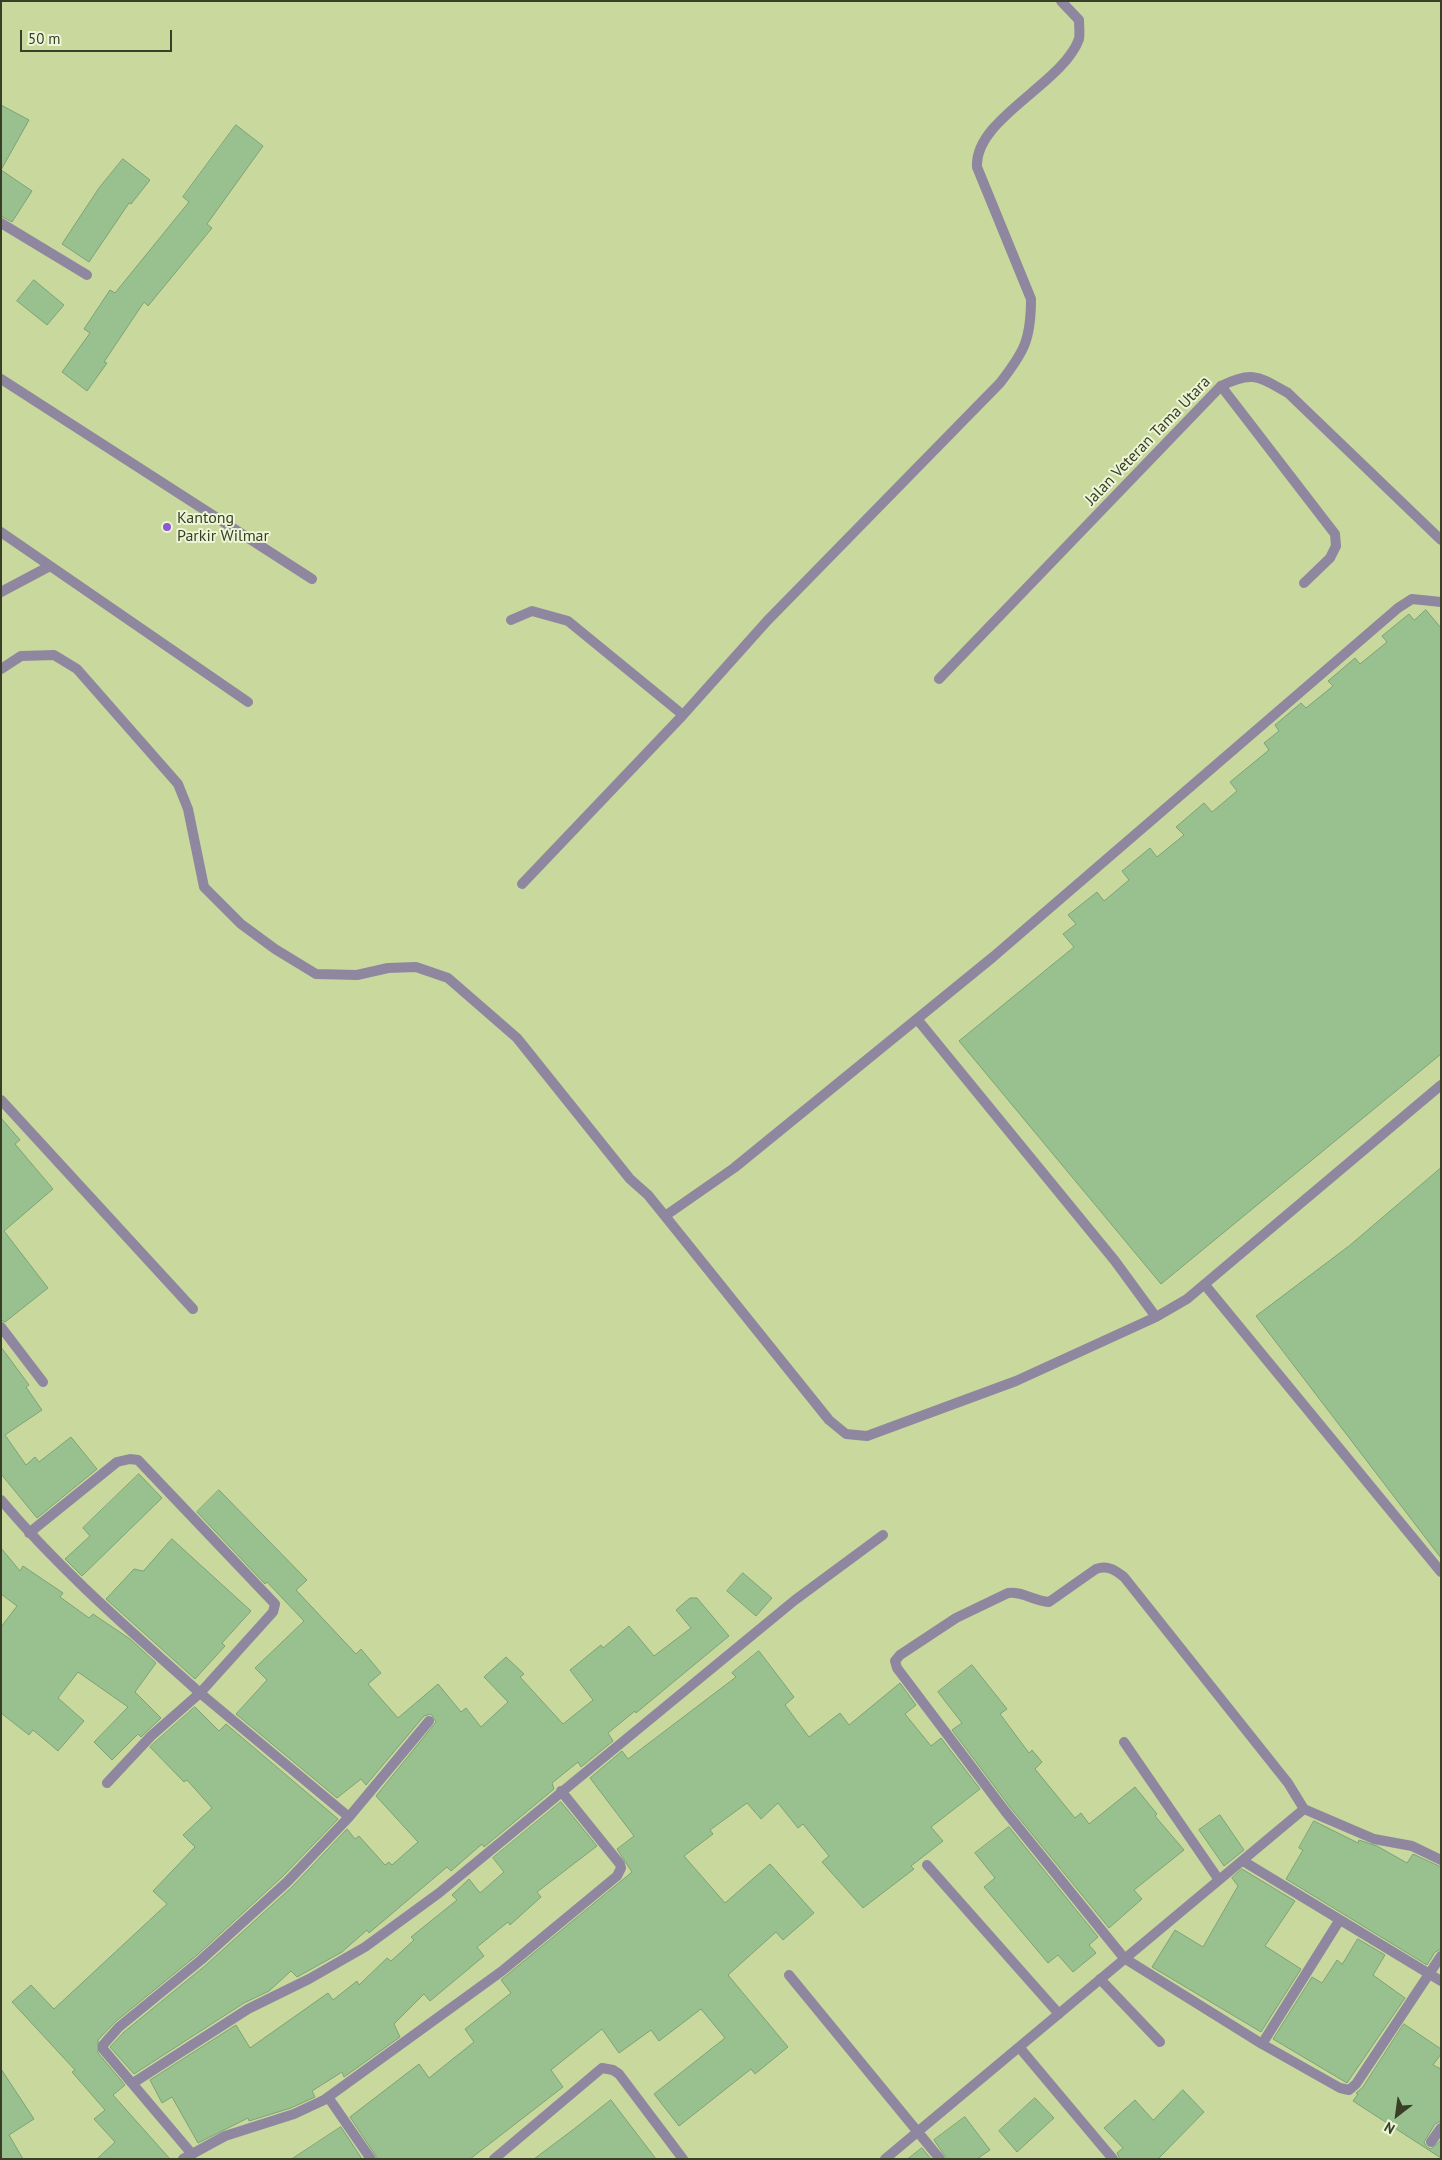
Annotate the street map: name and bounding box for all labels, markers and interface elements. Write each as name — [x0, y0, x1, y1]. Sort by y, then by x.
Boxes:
scale bar — [22, 20, 175, 52]
text: 50 m — [28, 29, 61, 48]
street label: Jalan Veteran Tama Utara — [1081, 373, 1215, 509]
place label: Kantong Parkir Wilmar — [177, 508, 269, 546]
marker: Kantong Parkir Wilmar — [161, 521, 173, 533]
north arrow — [1372, 2090, 1422, 2140]
text: N — [1381, 2118, 1398, 2138]

